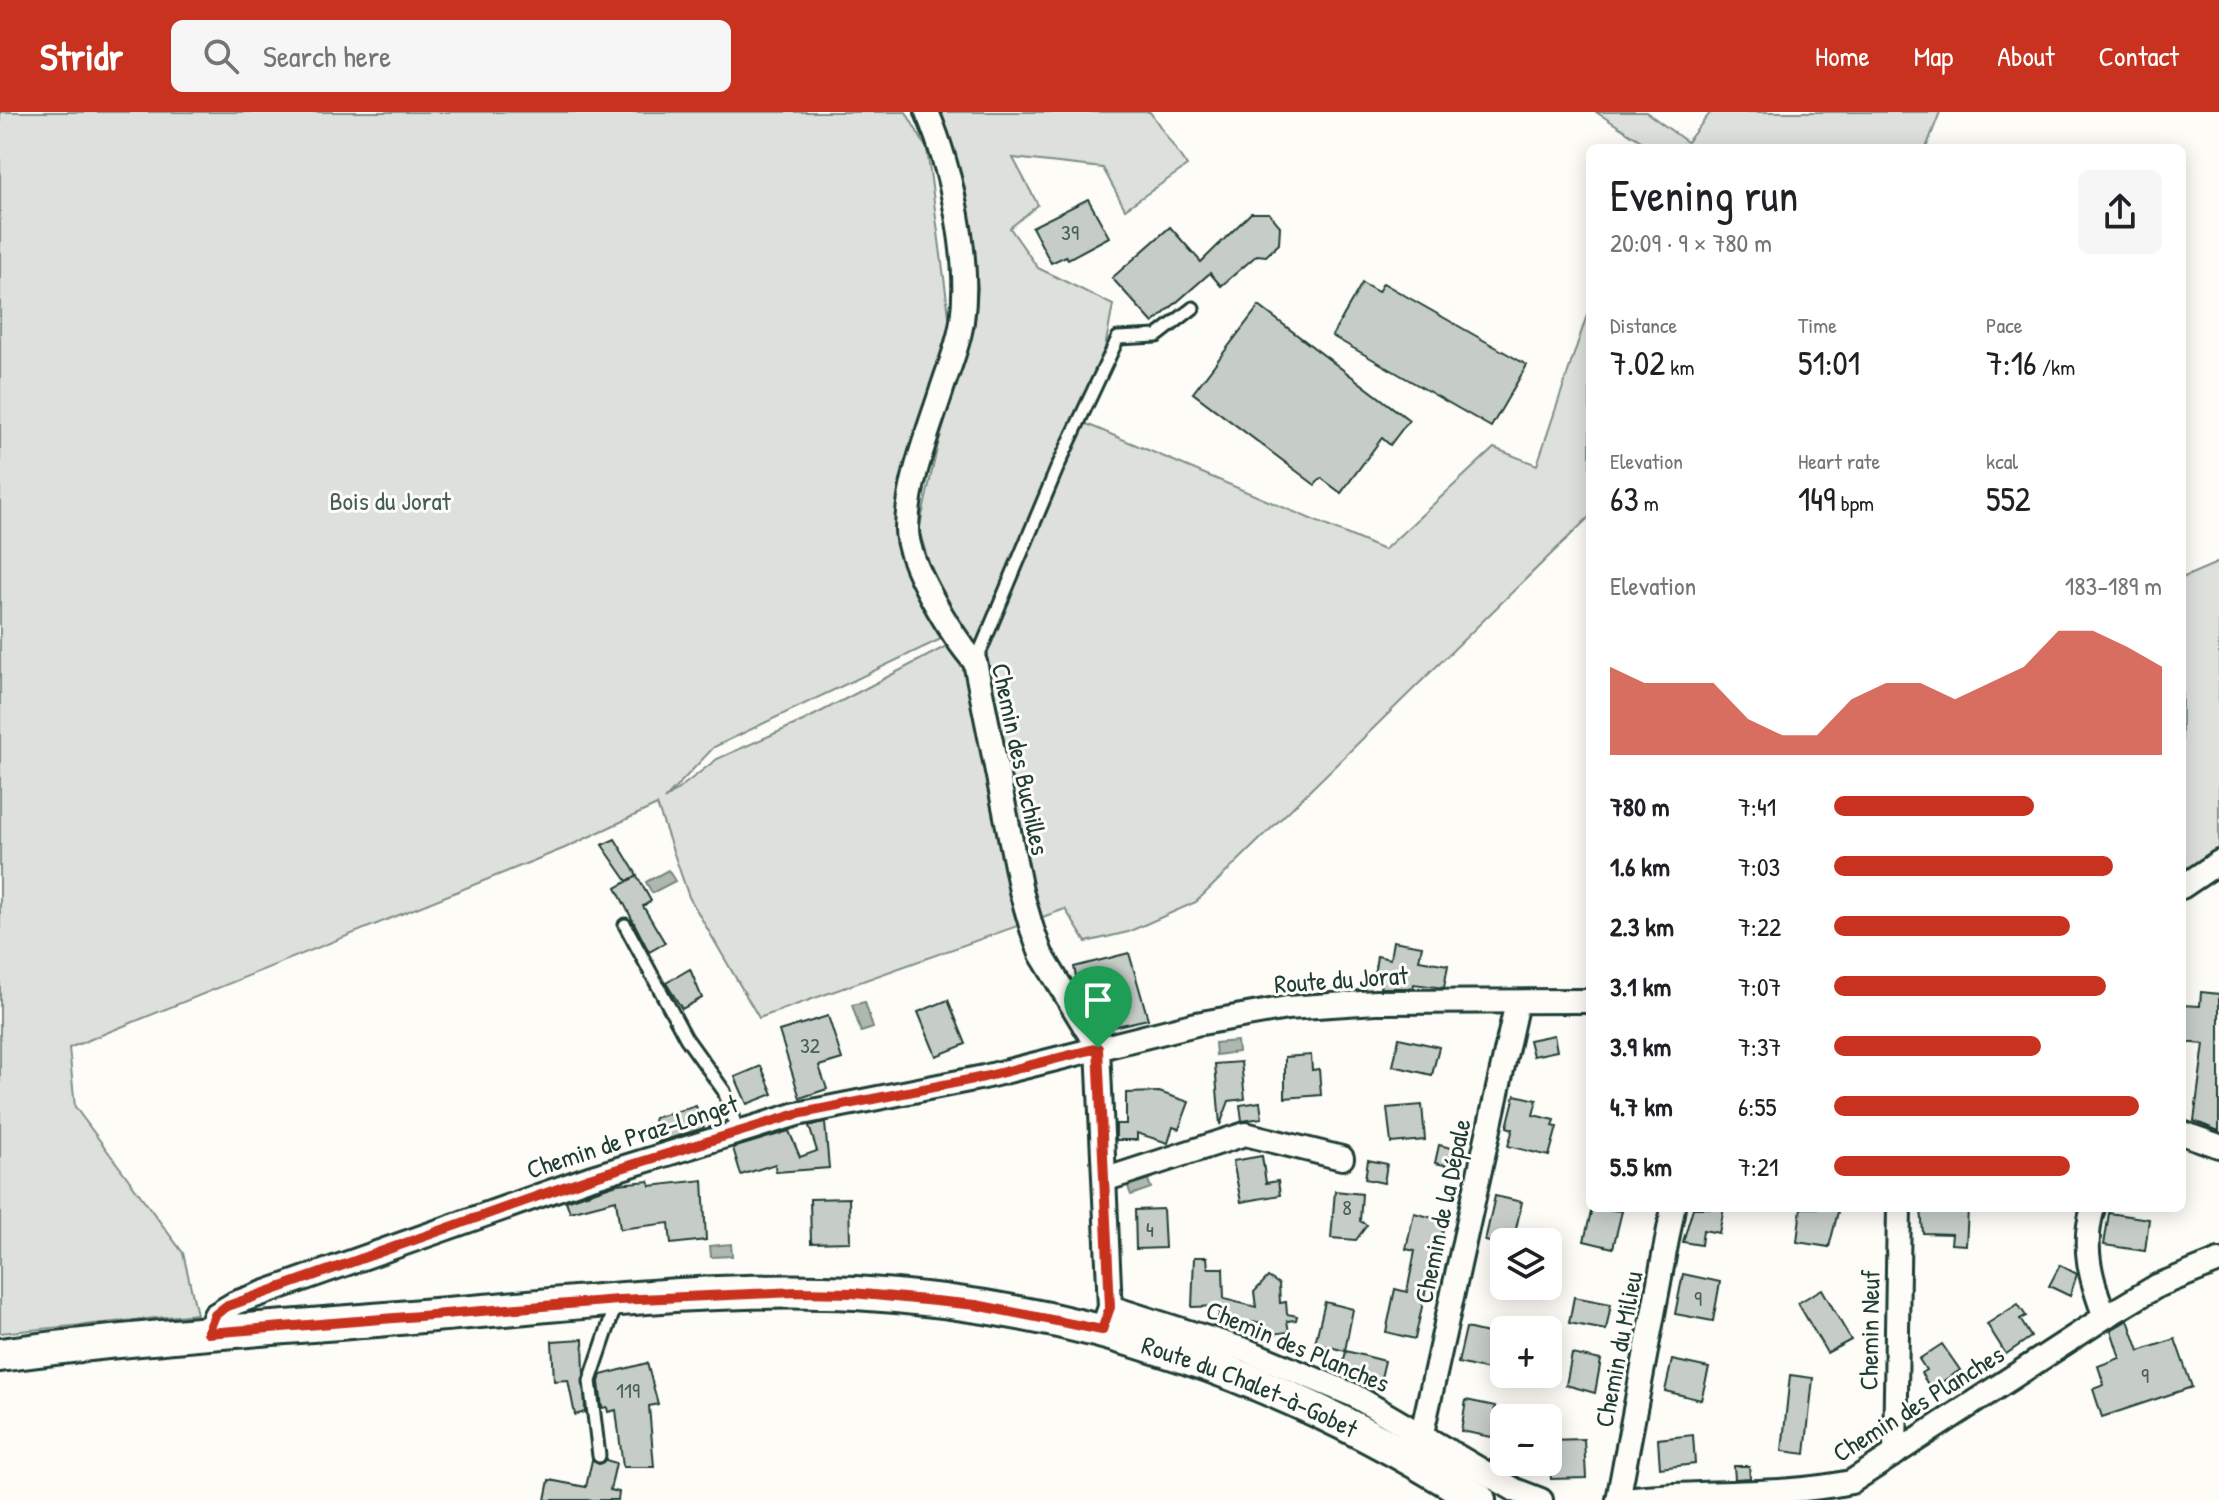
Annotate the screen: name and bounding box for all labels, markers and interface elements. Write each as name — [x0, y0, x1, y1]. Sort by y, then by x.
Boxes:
search box — [171, 20, 731, 92]
text: Stridr — [40, 30, 123, 82]
icon: search — [199, 34, 243, 78]
text: Search here — [263, 36, 391, 76]
text: Home — [1815, 37, 1870, 75]
text: Map — [1914, 37, 1953, 75]
text: About — [1997, 37, 2055, 75]
text: Contact — [2099, 37, 2179, 75]
text: Evening run — [1610, 165, 1798, 225]
button: share — [2078, 170, 2162, 254]
house number: 39 — [1061, 217, 1079, 247]
text: 20:09 · 9 × 780 m — [1610, 225, 1772, 260]
text: Distance — [1610, 310, 1677, 340]
text: Time — [1798, 310, 1837, 340]
text: Pace — [1986, 310, 2023, 340]
text: 7.02 — [1610, 340, 1665, 386]
text: 51:01 — [1798, 340, 1860, 386]
text: 7:16 — [1986, 340, 2037, 386]
text: km — [1665, 352, 1694, 382]
text: /km — [2037, 352, 2075, 382]
text: Elevation — [1610, 446, 1683, 476]
text: Heart rate — [1798, 446, 1880, 476]
text: kcal — [1986, 446, 2018, 476]
text: 63 — [1610, 476, 1639, 522]
text: 149 — [1798, 476, 1836, 522]
text: 552 — [1986, 476, 2031, 522]
park label: Bois du Jorat — [329, 483, 452, 518]
text: m — [1639, 488, 1659, 518]
text: bpm — [1836, 488, 1874, 518]
text: Elevation — [1610, 568, 1696, 603]
text: 183–189 m — [2065, 568, 2162, 603]
street label: Chemin des Buchilles — [984, 660, 1058, 858]
text: 780 m — [1610, 789, 1669, 824]
text: 7:41 — [1738, 789, 1776, 824]
text: 1.6 km — [1610, 849, 1670, 884]
text: 7:03 — [1738, 849, 1780, 884]
text: 2.3 km — [1610, 909, 1674, 944]
text: 7:22 — [1738, 909, 1781, 944]
street label: Route du Jorat — [1273, 957, 1410, 1001]
pin — [1064, 966, 1132, 1048]
text: 3.1 km — [1610, 969, 1671, 1004]
text: 7:07 — [1738, 969, 1781, 1004]
icon: arrive — [1076, 978, 1120, 1022]
text: 3.9 km — [1610, 1029, 1671, 1064]
text: 7:37 — [1738, 1029, 1781, 1064]
house number: 32 — [800, 1030, 821, 1060]
street label: Chemin de Praz-Longet — [522, 1085, 743, 1187]
text: 4.7 km — [1610, 1089, 1673, 1124]
text: 6:55 — [1738, 1089, 1776, 1124]
street label: Chemin de la Dépale — [1405, 1116, 1479, 1306]
text: 5.5 km — [1610, 1149, 1672, 1184]
text: 7:21 — [1738, 1149, 1779, 1184]
house number: 8 — [1342, 1192, 1352, 1222]
house number: 4 — [1146, 1214, 1154, 1244]
map controls — [1490, 1228, 1562, 1476]
button: layers — [1490, 1228, 1562, 1300]
street label: Chemin du Milieu — [1586, 1268, 1650, 1430]
street label: Chemin Neuf — [1850, 1269, 1888, 1391]
house number: 9 — [1694, 1283, 1702, 1313]
street label: Chemin des Planches — [1201, 1292, 1395, 1400]
button: + — [1490, 1316, 1562, 1388]
street label: Route du Chalet-à-Gobet — [1138, 1327, 1365, 1446]
street label: Chemin des Planches — [1826, 1336, 2010, 1470]
house number: 9 — [2141, 1360, 2149, 1390]
house number: 119 — [616, 1375, 640, 1405]
button: − — [1490, 1404, 1562, 1476]

